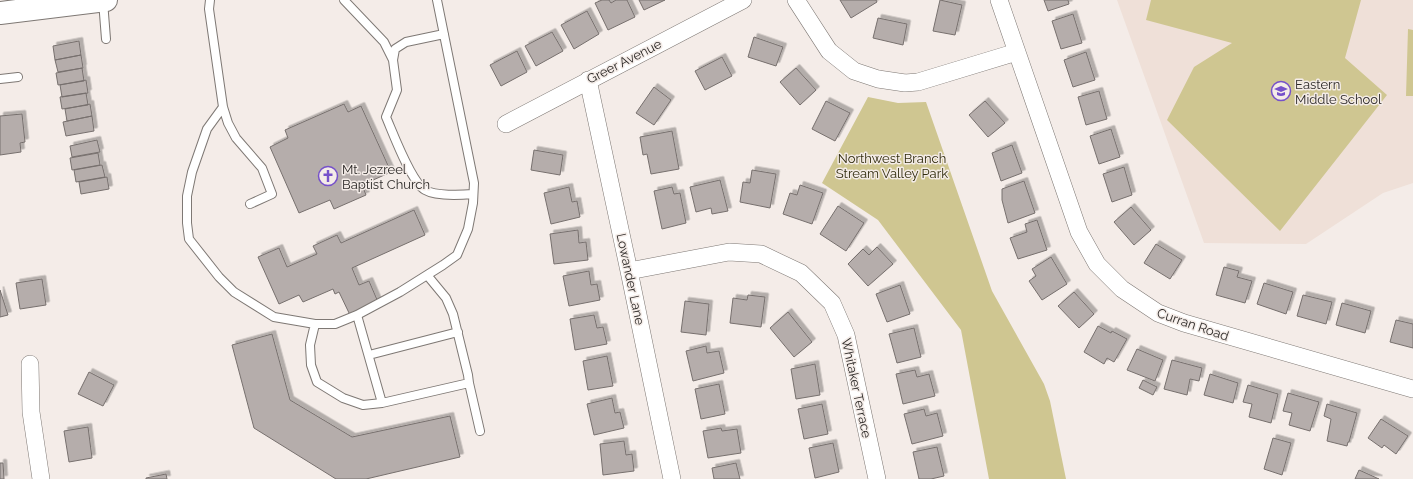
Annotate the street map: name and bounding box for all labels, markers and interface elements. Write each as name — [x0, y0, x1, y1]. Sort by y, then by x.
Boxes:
street label: Greer Avenue — [584, 36, 664, 87]
place label: Eastern Middle School — [1295, 77, 1382, 107]
school or university icon: Eastern Middle School — [1270, 80, 1292, 102]
park label: Northwest Branch Stream Valley Park — [836, 151, 948, 181]
place label: Mt. Jezreel Baptist Church — [342, 162, 430, 192]
church icon: Mt. Jezreel Baptist Church — [317, 165, 339, 187]
street label: Lowander Lane — [613, 232, 648, 327]
street label: Curran Road — [1155, 305, 1231, 344]
street label: Whitaker Terrace — [839, 337, 875, 440]

